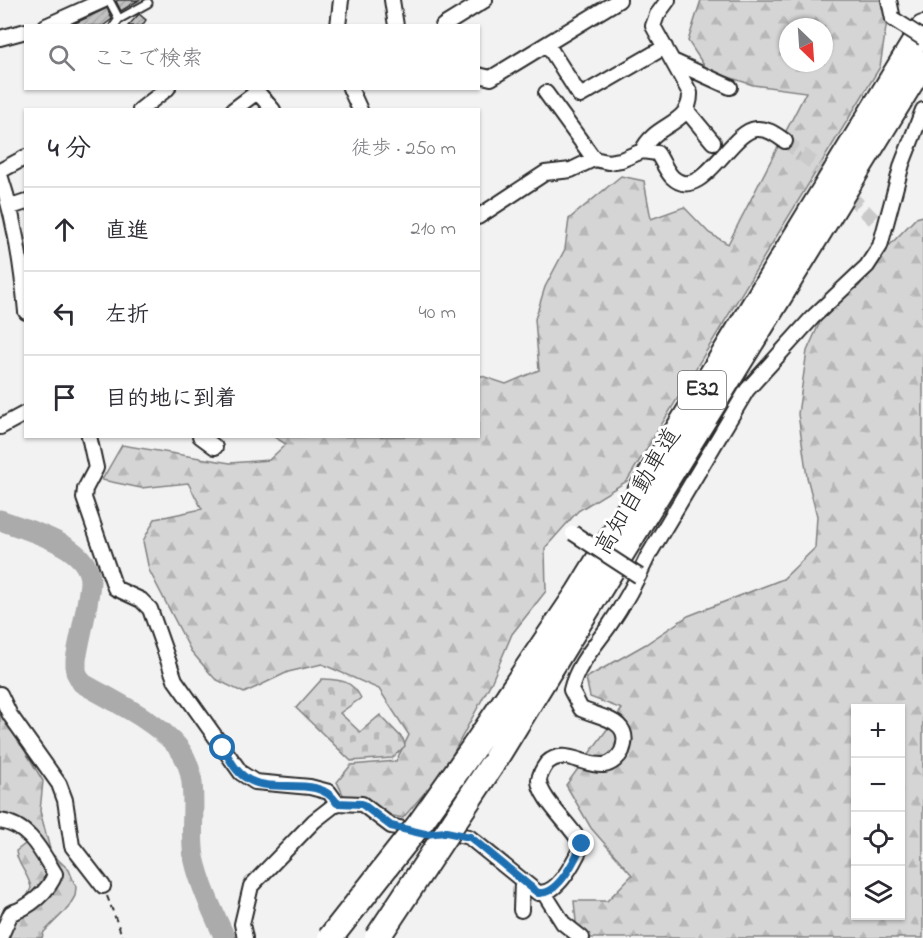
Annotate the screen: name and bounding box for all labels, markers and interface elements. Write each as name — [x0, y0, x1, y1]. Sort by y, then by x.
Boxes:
north arrow — [779, 18, 833, 72]
search box — [24, 24, 480, 90]
icon: search — [45, 41, 78, 74]
text: ここで検索 — [93, 44, 203, 76]
text: 4 分 — [48, 131, 91, 169]
text: 徒歩 · 250 m — [351, 135, 456, 164]
icon: ahead — [48, 213, 81, 246]
text: 210 m — [411, 215, 456, 244]
text: 直進 — [105, 216, 149, 248]
icon: left — [48, 297, 81, 330]
text: 40 m — [419, 299, 456, 328]
text: 左折 — [105, 300, 149, 332]
road number: E32 — [678, 371, 726, 409]
icon: arrive — [48, 381, 81, 414]
text: 目的地に到着 — [105, 384, 237, 416]
street label: 高知自動車道 — [587, 421, 691, 563]
map controls — [851, 704, 905, 920]
button: + — [851, 704, 905, 758]
route start — [209, 734, 235, 760]
button: − — [851, 758, 905, 812]
button: locate — [851, 812, 905, 866]
route end — [568, 830, 594, 856]
button: layers — [851, 866, 905, 920]

